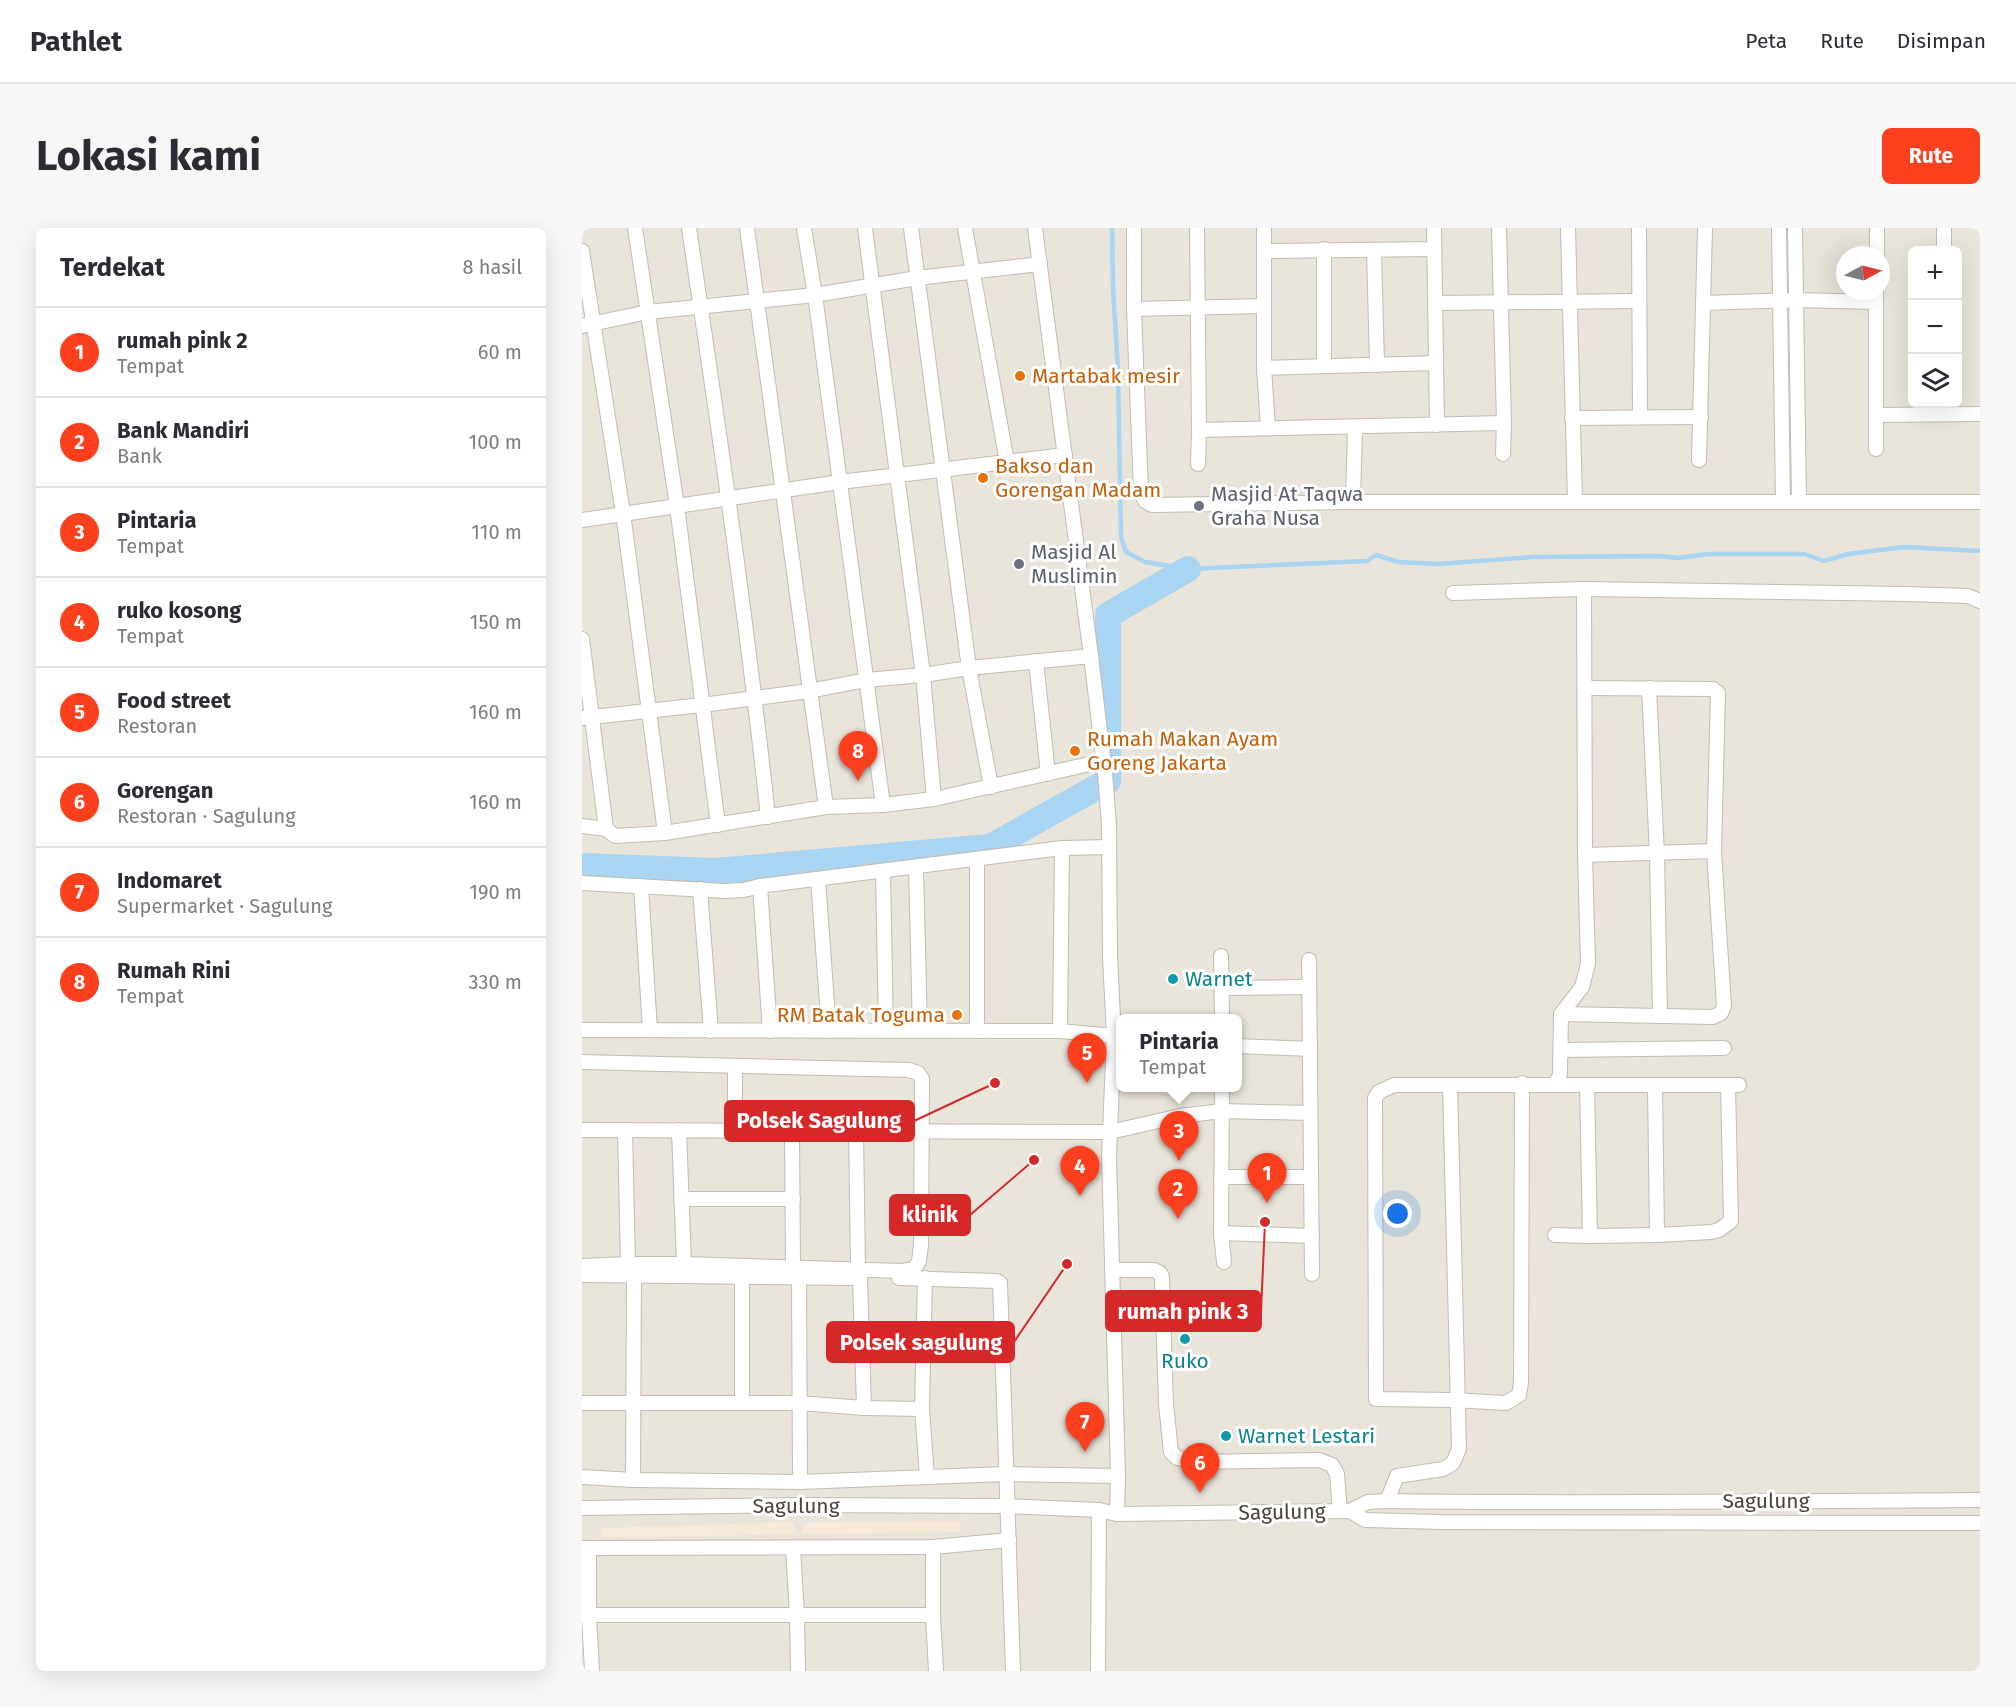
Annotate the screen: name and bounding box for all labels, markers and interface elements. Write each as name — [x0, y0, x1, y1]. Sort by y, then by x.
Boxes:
text: Pathlet — [30, 25, 122, 58]
text: Peta — [1745, 28, 1787, 54]
text: Rute — [1820, 28, 1864, 54]
text: Disimpan — [1897, 28, 1986, 54]
button: Rute — [1882, 128, 1980, 184]
text: Lokasi kami — [36, 131, 261, 181]
north arrow — [1836, 246, 1890, 300]
map controls — [1908, 246, 1962, 408]
button: + — [1908, 246, 1962, 300]
text: Terdekat — [60, 252, 165, 283]
text: 8 hasil — [462, 255, 522, 279]
button: − — [1908, 300, 1962, 354]
text: rumah pink 2 — [117, 327, 248, 354]
text: 1 — [75, 340, 84, 364]
text: 60 m — [478, 340, 522, 364]
text: Tempat — [117, 354, 184, 378]
button: layers — [1908, 354, 1962, 408]
place label: Martabak mesir — [1032, 363, 1180, 389]
marker: Martabak mesir — [1013, 369, 1027, 383]
text: Bank Mandiri — [117, 417, 249, 444]
text: 2 — [74, 430, 85, 454]
text: 100 m — [469, 430, 522, 454]
text: Bank — [117, 444, 162, 468]
place label: Bakso dan Gorengan Madam — [995, 453, 1161, 503]
marker: Bakso dan Gorengan Madam — [976, 471, 990, 485]
place label: Masjid At Taqwa Graha Nusa — [1211, 481, 1363, 531]
marker: Masjid At Taqwa Graha Nusa — [1192, 499, 1206, 513]
text: Pintaria — [117, 507, 196, 534]
text: 3 — [74, 520, 85, 544]
text: 110 m — [471, 520, 522, 544]
text: Tempat — [117, 534, 184, 558]
place label: Masjid Al Muslimin — [1031, 539, 1118, 589]
marker: Masjid Al Muslimin — [1012, 557, 1026, 571]
text: ruko kosong — [117, 597, 241, 624]
text: 4 — [74, 610, 85, 634]
text: 150 m — [470, 610, 522, 634]
text: Tempat — [117, 624, 184, 648]
text: Food street — [117, 687, 231, 714]
text: 5 — [74, 700, 85, 724]
text: 160 m — [469, 700, 522, 724]
text: Restoran — [117, 714, 197, 738]
place label: Rumah Makan Ayam Goreng Jakarta — [1087, 726, 1278, 776]
pin: 8 — [838, 732, 878, 781]
marker: Rumah Makan Ayam Goreng Jakarta — [1068, 744, 1082, 758]
text: Gorengan — [117, 777, 213, 804]
text: 6 — [74, 790, 85, 814]
text: 160 m — [469, 790, 522, 814]
text: Restoran · Sagulung — [117, 804, 296, 828]
text: Indomaret — [117, 867, 222, 894]
text: 7 — [75, 880, 84, 904]
text: 190 m — [469, 880, 522, 904]
text: Supermarket · Sagulung — [117, 894, 332, 918]
text: Rumah Rini — [117, 957, 230, 984]
place label: Warnet — [1185, 966, 1253, 992]
text: 8 — [74, 970, 85, 994]
text: 330 m — [468, 970, 522, 994]
marker: Warnet — [1166, 972, 1180, 986]
text: Tempat — [117, 984, 184, 1008]
place label: RM Batak Toguma — [777, 1002, 945, 1028]
marker: RM Batak Toguma — [950, 1008, 964, 1022]
popup — [1116, 1014, 1242, 1092]
text: Pintaria — [1139, 1028, 1219, 1055]
pin: 5 — [1068, 1034, 1106, 1083]
text: Tempat — [1139, 1055, 1206, 1079]
callout: Polsek Sagulung — [725, 1101, 914, 1141]
text: Polsek Sagulung — [737, 1107, 902, 1134]
pin: 3 — [1160, 1112, 1198, 1161]
pin: 4 — [1060, 1146, 1100, 1196]
pin: 1 — [1248, 1154, 1286, 1203]
pin: 2 — [1158, 1170, 1198, 1219]
callout: klinik — [890, 1195, 970, 1235]
your location — [1383, 1199, 1412, 1228]
text: klinik — [902, 1201, 959, 1228]
callout: rumah pink 3 — [1106, 1291, 1261, 1331]
text: rumah pink 3 — [1118, 1298, 1248, 1325]
callout: Polsek sagulung — [827, 1322, 1014, 1362]
text: Polsek sagulung — [840, 1329, 1003, 1356]
marker: Ruko — [1178, 1332, 1192, 1346]
place label: Ruko — [1161, 1348, 1209, 1374]
pin: 7 — [1066, 1402, 1104, 1452]
place label: Warnet Lestari — [1238, 1423, 1375, 1449]
marker: Warnet Lestari — [1219, 1429, 1233, 1443]
pin: 6 — [1180, 1444, 1220, 1493]
street label: Sagulung — [1722, 1488, 1810, 1514]
street label: Sagulung — [752, 1493, 840, 1519]
street label: Sagulung — [1238, 1498, 1326, 1526]

